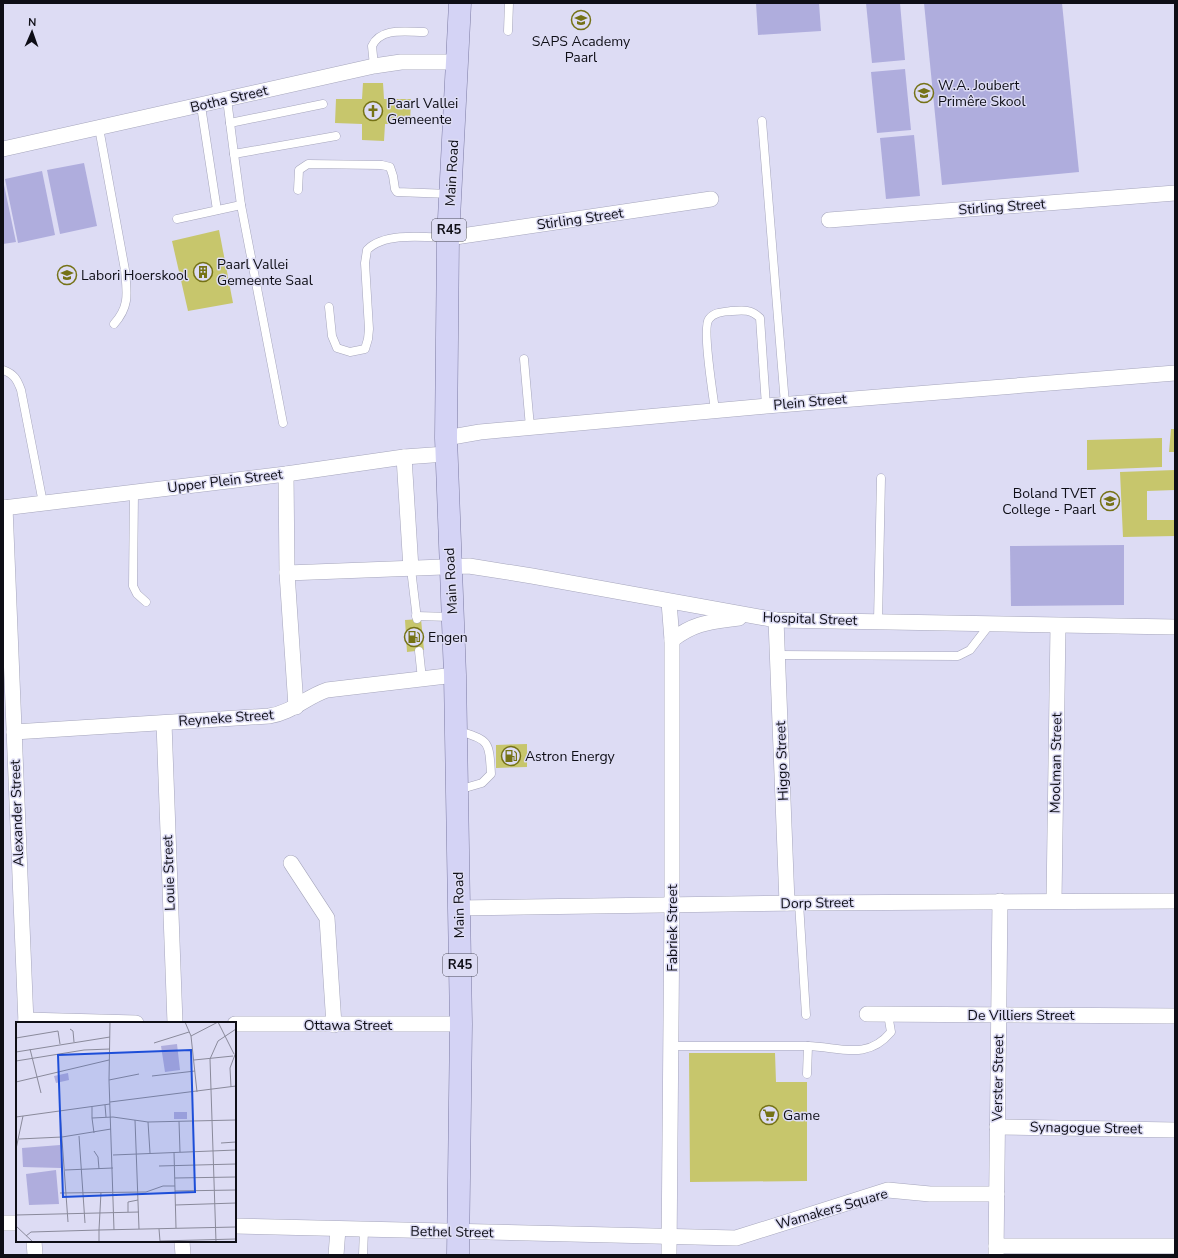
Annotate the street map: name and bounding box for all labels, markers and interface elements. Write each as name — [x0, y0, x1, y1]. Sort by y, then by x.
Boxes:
school or university icon: SAPS Academy Paarl — [570, 9, 592, 31]
north arrow — [12, 12, 52, 52]
text: N — [28, 15, 37, 30]
place label: SAPS Academy Paarl — [532, 32, 631, 67]
place label: W.A. Joubert Primêre Skool — [938, 76, 1026, 111]
street label: Botha Street — [188, 81, 270, 117]
school or university icon: W.A. Joubert Primêre Skool — [913, 82, 935, 104]
place label: Paarl Vallei Gemeente — [387, 94, 458, 129]
church icon: Paarl Vallei Gemeente — [362, 100, 384, 122]
street label: Main Road — [441, 139, 463, 207]
street label: Stirling Street — [958, 194, 1046, 220]
street label: Stirling Street — [536, 204, 625, 234]
road number: R45 — [432, 219, 466, 241]
place label: Paarl Vallei Gemeente Saal — [217, 255, 314, 290]
building icon: Paarl Vallei Gemeente Saal — [192, 261, 214, 283]
school or university icon: Labori Hoerskool — [56, 264, 78, 286]
place label: Labori Hoerskool — [81, 266, 189, 285]
street label: Plein Street — [773, 389, 847, 415]
street label: Upper Plein Street — [166, 464, 284, 497]
place label: Boland TVET College - Paarl — [1002, 484, 1097, 519]
school or university icon: Boland TVET College - Paarl — [1099, 490, 1121, 512]
street label: Main Road — [440, 547, 462, 615]
street label: Hospital Street — [762, 608, 858, 630]
fuel station icon: Engen — [403, 626, 425, 648]
place label: Engen — [428, 628, 468, 647]
street label: Reyneke Street — [178, 705, 274, 731]
street label: Moolman Street — [1046, 712, 1066, 814]
street label: Higgo Street — [771, 721, 793, 801]
fuel station icon: Astron Energy — [500, 745, 522, 767]
place label: Astron Energy — [525, 747, 616, 766]
street label: Alexander Street — [6, 759, 28, 867]
street label: Louie Street — [158, 835, 180, 911]
street label: Main Road — [449, 871, 469, 939]
street label: Fabriek Street — [663, 884, 682, 972]
street label: Dorp Street — [780, 893, 854, 913]
road number: R45 — [443, 954, 477, 976]
street label: De Villiers Street — [968, 1006, 1074, 1025]
street label: Ottawa Street — [304, 1016, 392, 1035]
inset map — [16, 1022, 236, 1242]
street label: Verster Street — [988, 1034, 1008, 1123]
supermarket icon: Game — [758, 1104, 780, 1126]
place label: Game — [783, 1106, 820, 1125]
street label: Synagogue Street — [1030, 1118, 1142, 1138]
street label: Wamakers Square — [774, 1184, 890, 1234]
street label: Bethel Street — [410, 1222, 494, 1242]

